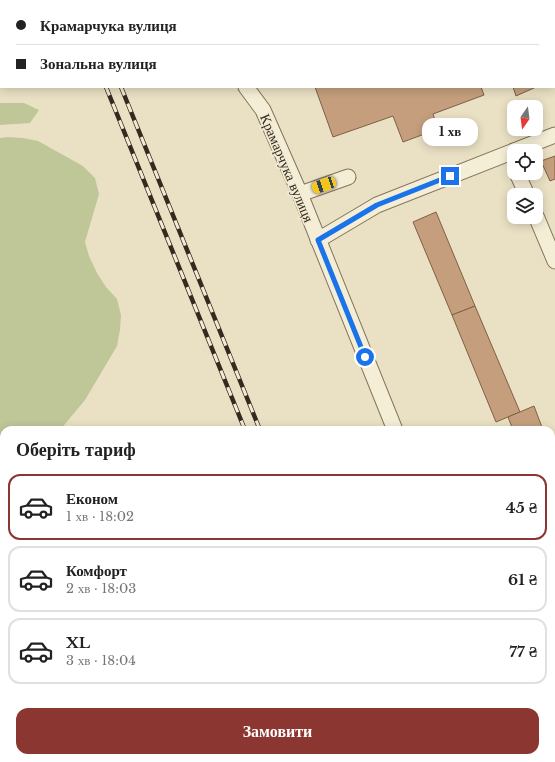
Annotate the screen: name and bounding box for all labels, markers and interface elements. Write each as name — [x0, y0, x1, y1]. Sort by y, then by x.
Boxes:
text: Крамарчука вулиця — [40, 16, 177, 35]
text: Зональна вулиця — [40, 54, 157, 73]
north arrow — [507, 100, 543, 136]
map controls — [507, 100, 543, 224]
street label: Крамарчука вулиця — [256, 111, 318, 225]
callout: 1 хв — [422, 118, 478, 146]
text: 1 хв — [439, 123, 461, 140]
button: locate — [507, 144, 543, 180]
route end — [441, 167, 459, 185]
car — [311, 175, 337, 195]
button: layers — [507, 188, 543, 224]
route start — [356, 348, 374, 366]
text: Оберіть тариф — [16, 439, 136, 461]
icon: car — [18, 489, 54, 525]
text: Економ — [66, 489, 118, 508]
text: 45 ₴ — [506, 498, 537, 517]
text: 1 хв · 18:02 — [66, 508, 134, 525]
icon: car — [18, 561, 54, 597]
text: Комфорт — [66, 561, 127, 580]
text: 61 ₴ — [508, 570, 537, 589]
text: 2 хв · 18:03 — [66, 580, 136, 597]
icon: car — [18, 633, 54, 669]
text: XL — [66, 633, 90, 652]
text: 77 ₴ — [509, 642, 537, 661]
text: 3 хв · 18:04 — [66, 652, 136, 669]
button: Замовити — [16, 708, 539, 754]

